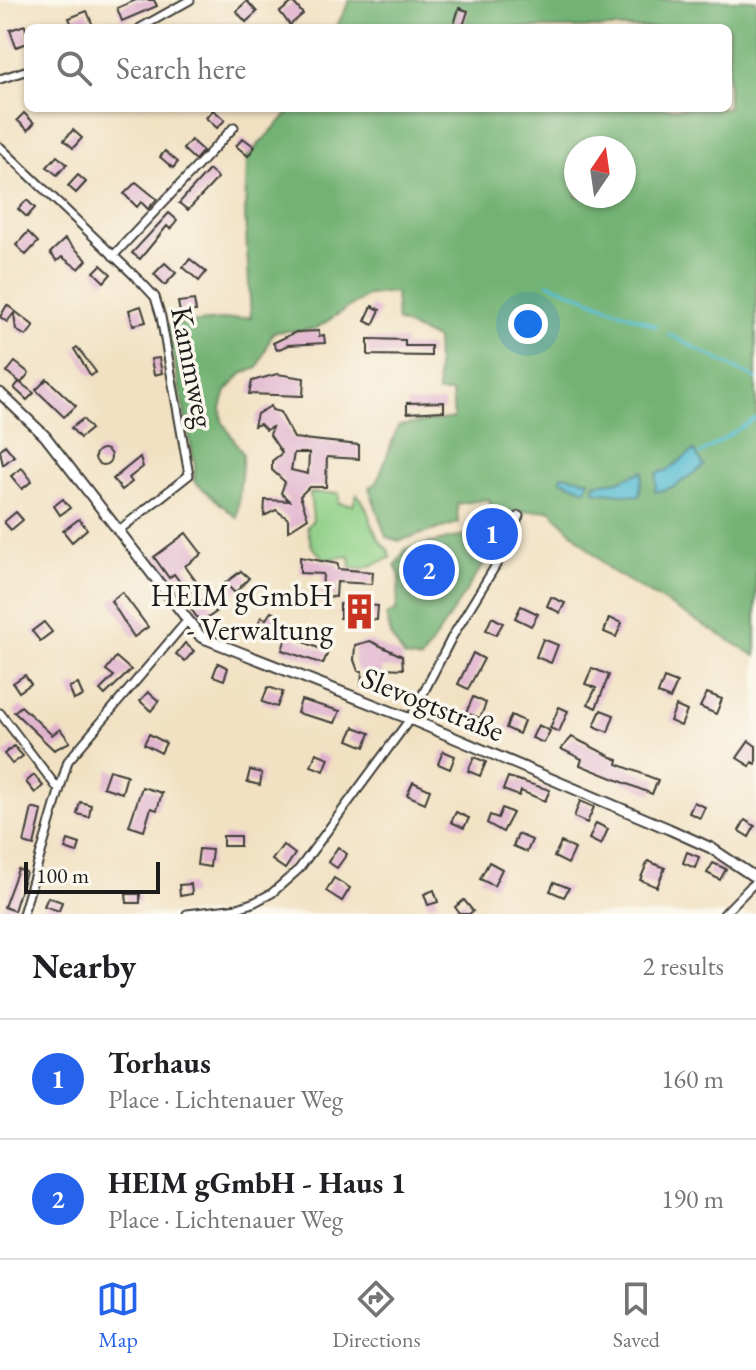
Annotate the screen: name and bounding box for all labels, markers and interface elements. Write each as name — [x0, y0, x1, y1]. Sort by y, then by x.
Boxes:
search box — [24, 24, 732, 112]
icon: search — [52, 46, 96, 90]
text: Search here — [116, 49, 246, 88]
north arrow — [564, 136, 636, 208]
street label: Kammweg — [162, 303, 224, 432]
your location — [508, 304, 548, 344]
pin: 1 — [466, 504, 518, 564]
pin: 2 — [403, 540, 455, 600]
place label: HEIM gGmbH - Verwaltung — [151, 576, 334, 649]
building icon: HEIM gGmbH - Verwaltung — [340, 593, 378, 631]
street label: Slevogtstraße — [356, 658, 510, 750]
scale bar — [24, 858, 160, 894]
text: 100 m — [36, 861, 89, 890]
text: Nearby — [32, 944, 136, 988]
text: 2 results — [643, 949, 724, 983]
text: Torhaus — [108, 1043, 211, 1082]
text: 1 — [51, 1062, 65, 1096]
text: 160 m — [661, 1062, 724, 1096]
text: Place · Lichtenauer Weg — [108, 1082, 343, 1116]
text: HEIM gGmbH - Haus 1 — [108, 1163, 406, 1202]
text: 2 — [51, 1182, 65, 1216]
text: 190 m — [661, 1182, 724, 1216]
text: Place · Lichtenauer Weg — [108, 1202, 343, 1236]
tab: Map — [96, 1277, 140, 1354]
tab: Directions — [332, 1277, 421, 1354]
tab: Saved — [613, 1277, 660, 1354]

